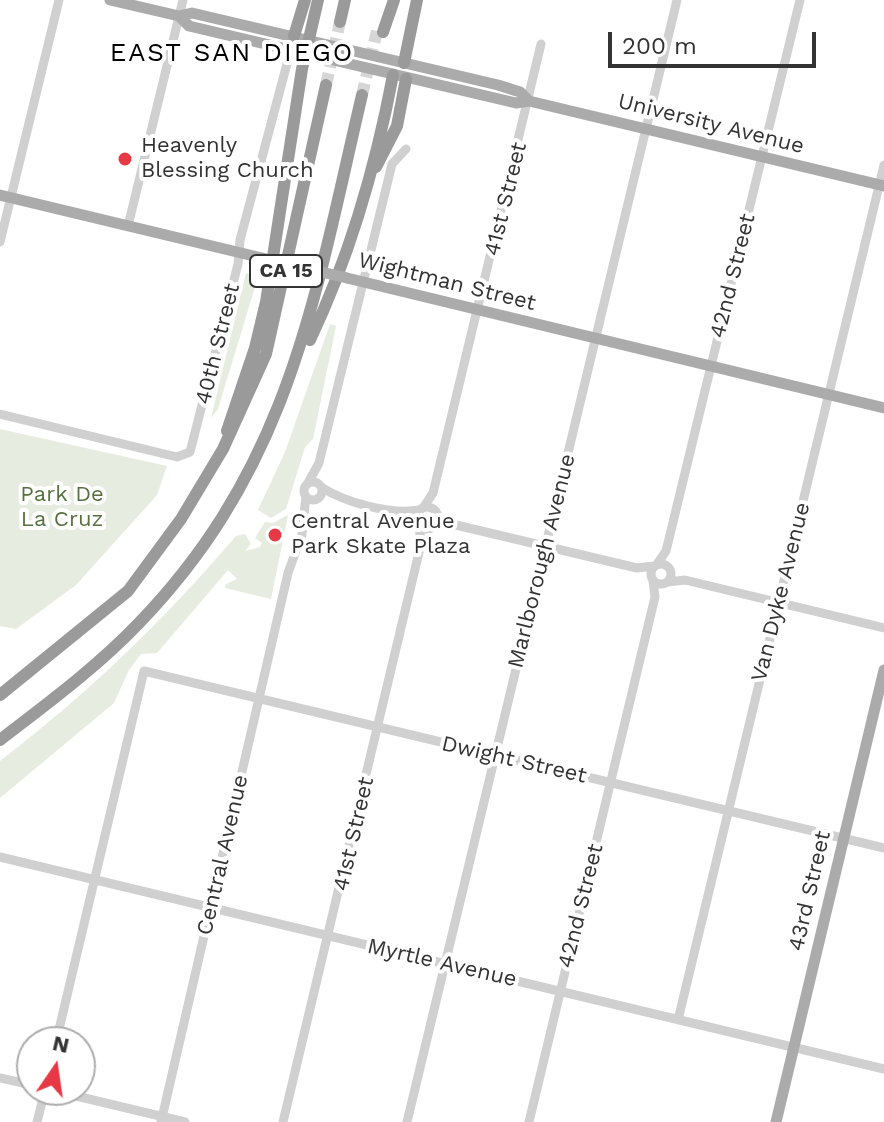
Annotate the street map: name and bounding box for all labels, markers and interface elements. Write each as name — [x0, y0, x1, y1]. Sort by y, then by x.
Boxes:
scale bar — [612, 16, 820, 66]
text: 200 m — [622, 32, 697, 60]
district label: EAST SAN DIEGO — [110, 37, 354, 69]
street label: University Avenue — [615, 88, 807, 160]
place label: Heavenly Blessing Church — [141, 133, 314, 184]
street label: 41st Street — [479, 139, 533, 259]
marker: Heavenly Blessing Church — [116, 150, 134, 168]
street label: 42nd Street — [705, 211, 761, 341]
street label: Wightman Street — [355, 247, 539, 317]
road number: CA 15 — [250, 255, 322, 287]
street label: 40th Street — [190, 281, 246, 407]
street label: Marlborough Avenue — [503, 451, 581, 671]
park label: Park De La Cruz — [20, 482, 104, 534]
street label: Van Dyke Avenue — [746, 500, 816, 684]
place label: Central Avenue Park Skate Plaza — [291, 509, 470, 560]
marker: Central Avenue Park Skate Plaza — [266, 526, 284, 544]
street label: Dwight Street — [439, 730, 589, 790]
street label: Central Avenue — [192, 772, 254, 938]
street label: 41st Street — [328, 774, 380, 894]
street label: 43rd Street — [783, 828, 837, 954]
street label: 42nd Street — [553, 841, 609, 971]
street label: Myrtle Avenue — [365, 933, 519, 993]
north arrow — [16, 1026, 96, 1106]
text: N — [50, 1030, 72, 1058]

